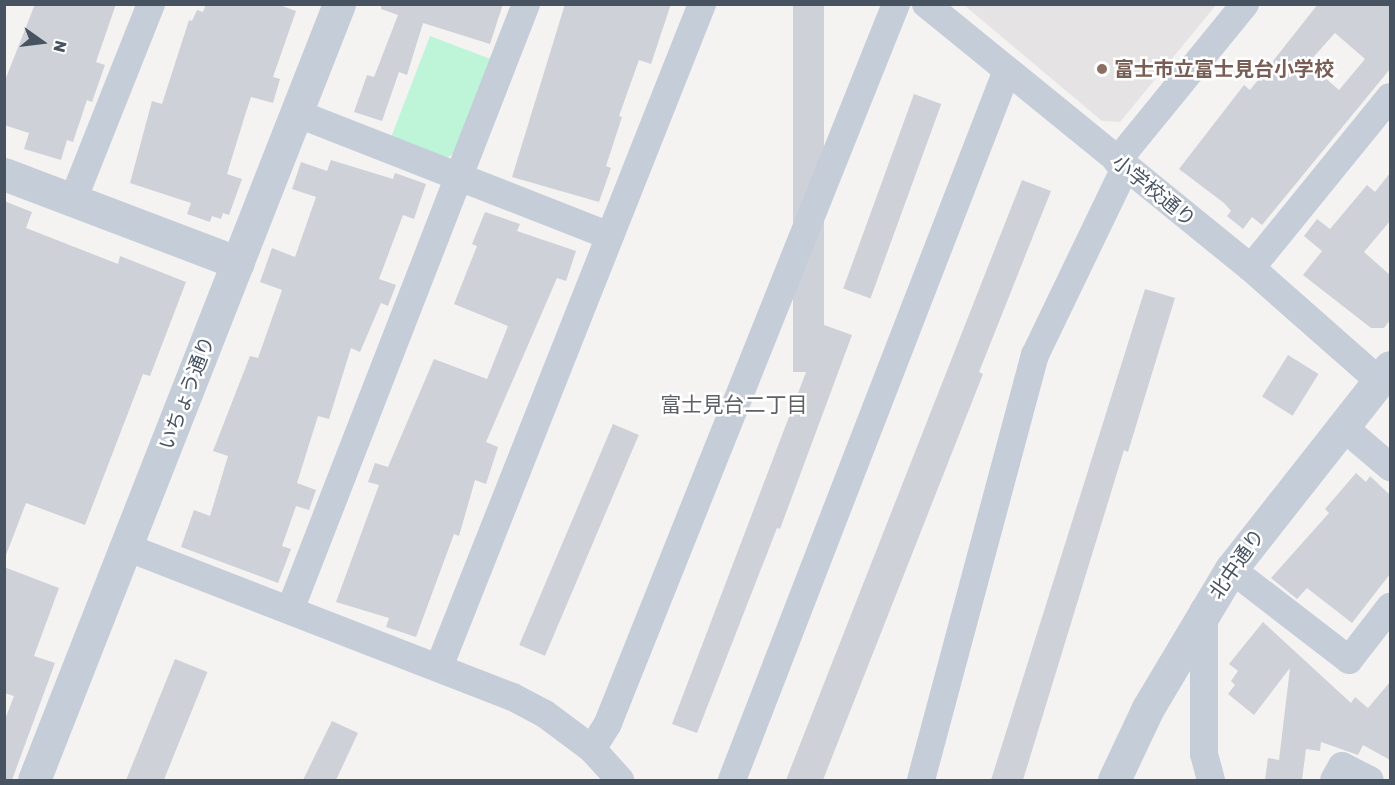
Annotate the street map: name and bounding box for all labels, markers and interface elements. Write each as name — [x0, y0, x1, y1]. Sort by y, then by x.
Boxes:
north arrow — [12, 12, 72, 72]
text: N — [49, 39, 71, 54]
place label: 富士市立富士見台小学校 — [1114, 57, 1334, 81]
marker: 富士市立富士見台小学校 — [1095, 62, 1109, 76]
street label: 小学校通り — [1108, 150, 1200, 232]
street label: いちょう通り — [154, 333, 220, 453]
district label: 富士見台二丁目 — [661, 392, 807, 418]
street label: 北中通り — [1204, 524, 1270, 604]

